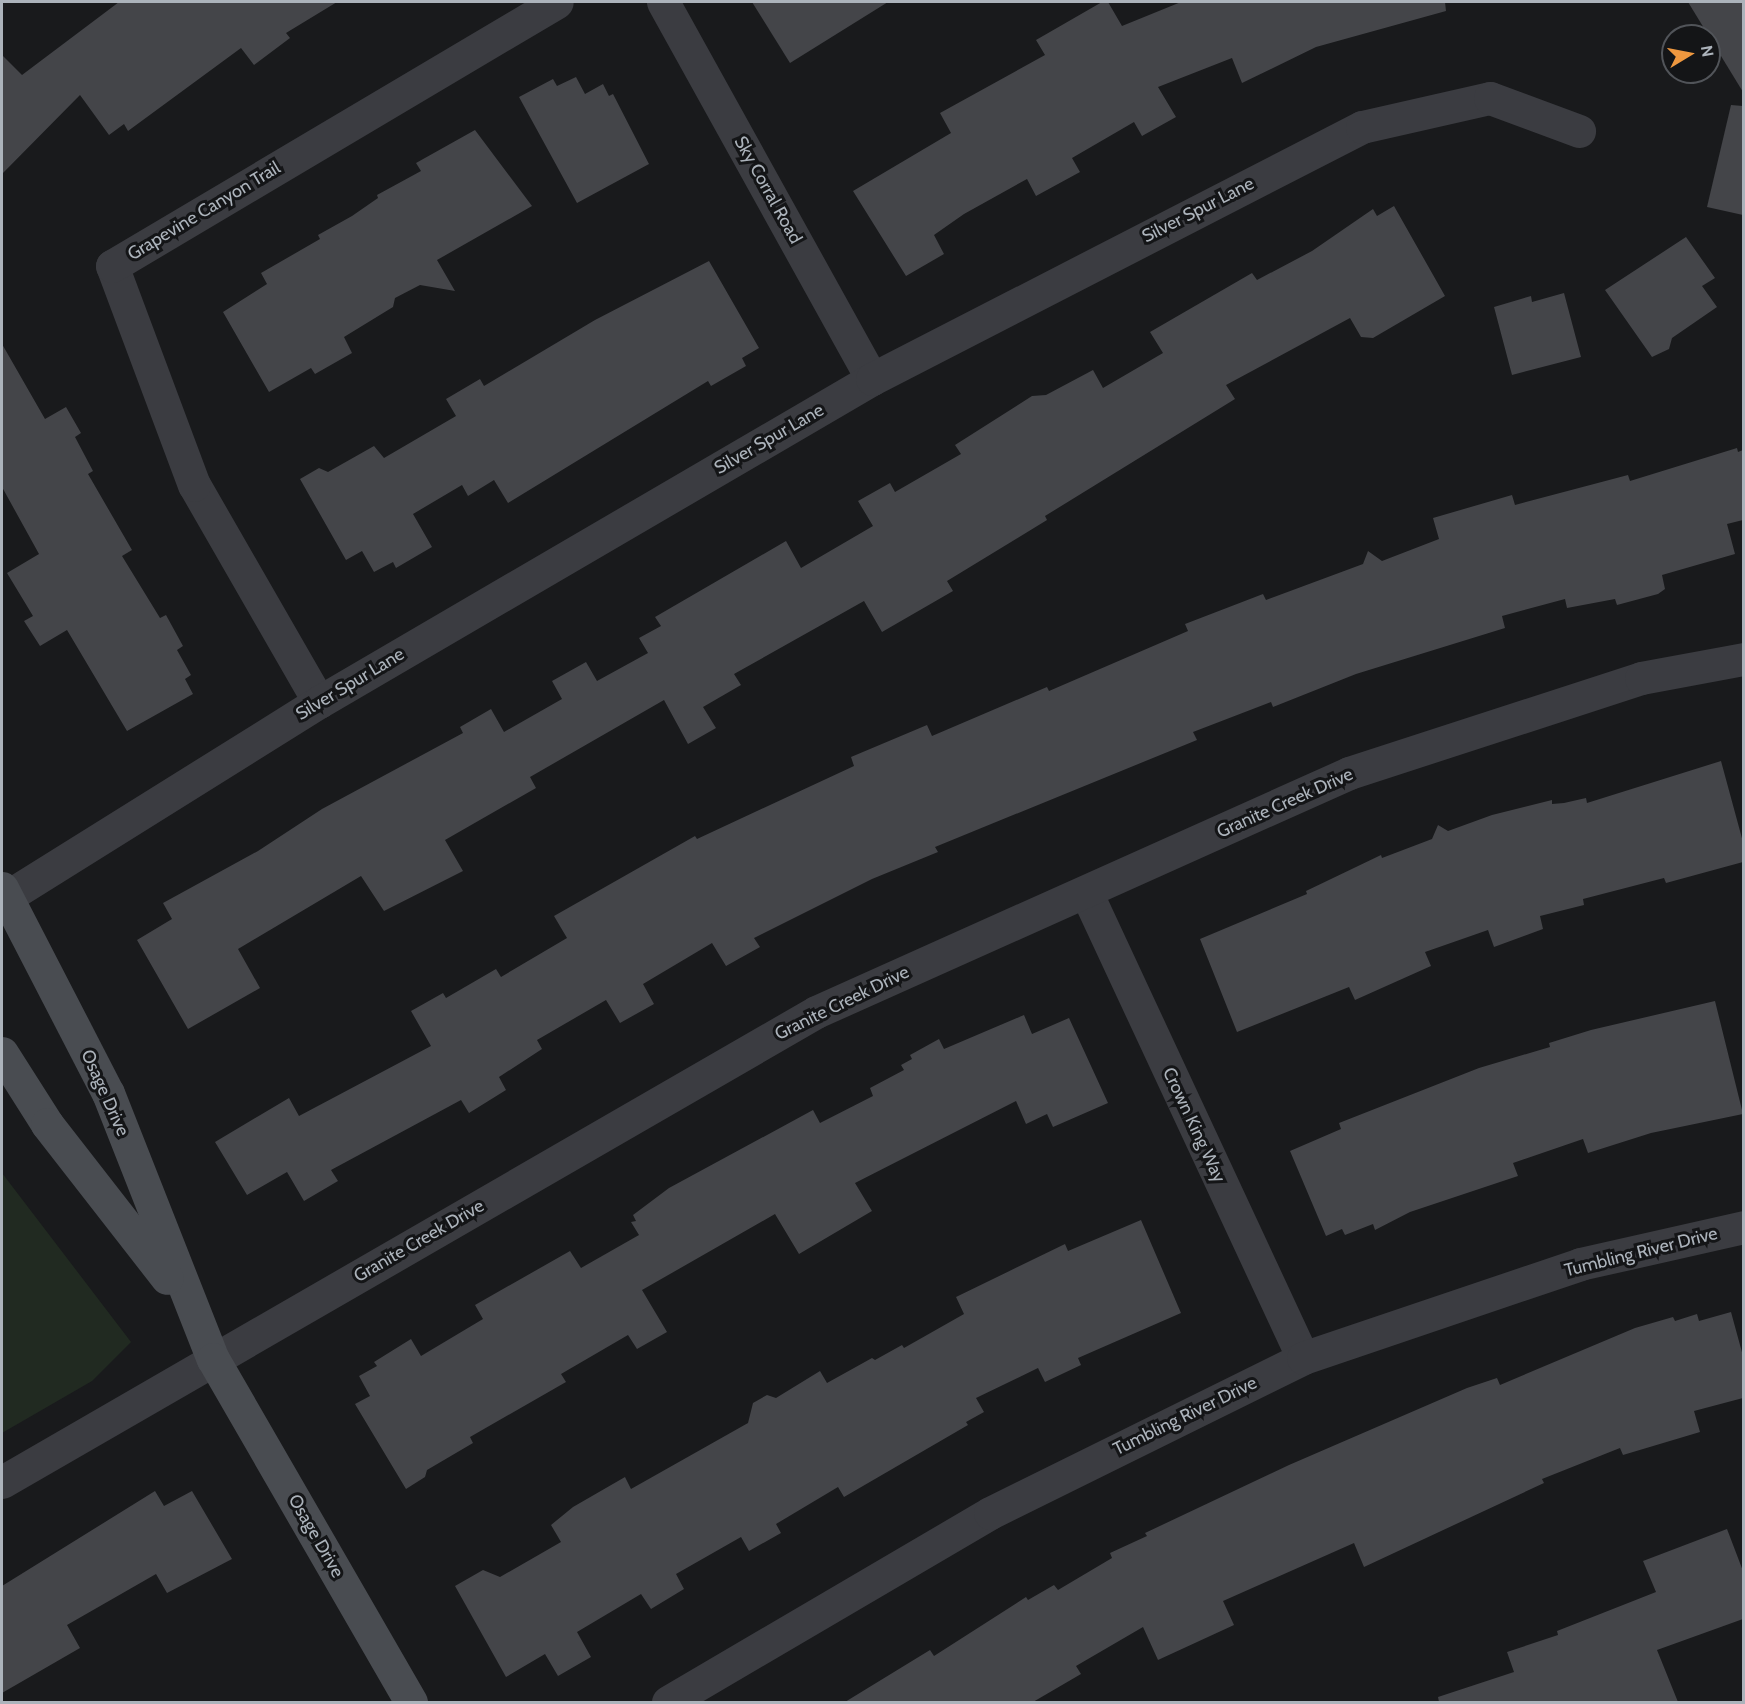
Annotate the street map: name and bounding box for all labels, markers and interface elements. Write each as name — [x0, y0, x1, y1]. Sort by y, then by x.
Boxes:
north arrow — [1661, 24, 1721, 84]
text: N — [1697, 44, 1718, 58]
street label: Sky Corral Road — [730, 132, 806, 248]
street label: Grapevine Canyon Trail — [124, 157, 284, 265]
street label: Silver Spur Lane — [1139, 173, 1257, 247]
street label: Silver Spur Lane — [711, 399, 827, 479]
street label: Silver Spur Lane — [292, 643, 408, 725]
street label: Granite Creek Drive — [1214, 763, 1356, 843]
street label: Granite Creek Drive — [771, 961, 913, 1045]
street label: Osage Drive — [76, 1046, 134, 1140]
street label: Crown King Way — [1158, 1064, 1230, 1186]
street label: Granite Creek Drive — [350, 1195, 488, 1287]
street label: Tumbling River Drive — [1562, 1223, 1720, 1281]
street label: Tumbling River Drive — [1110, 1372, 1260, 1460]
street label: Osage Drive — [284, 1491, 348, 1581]

